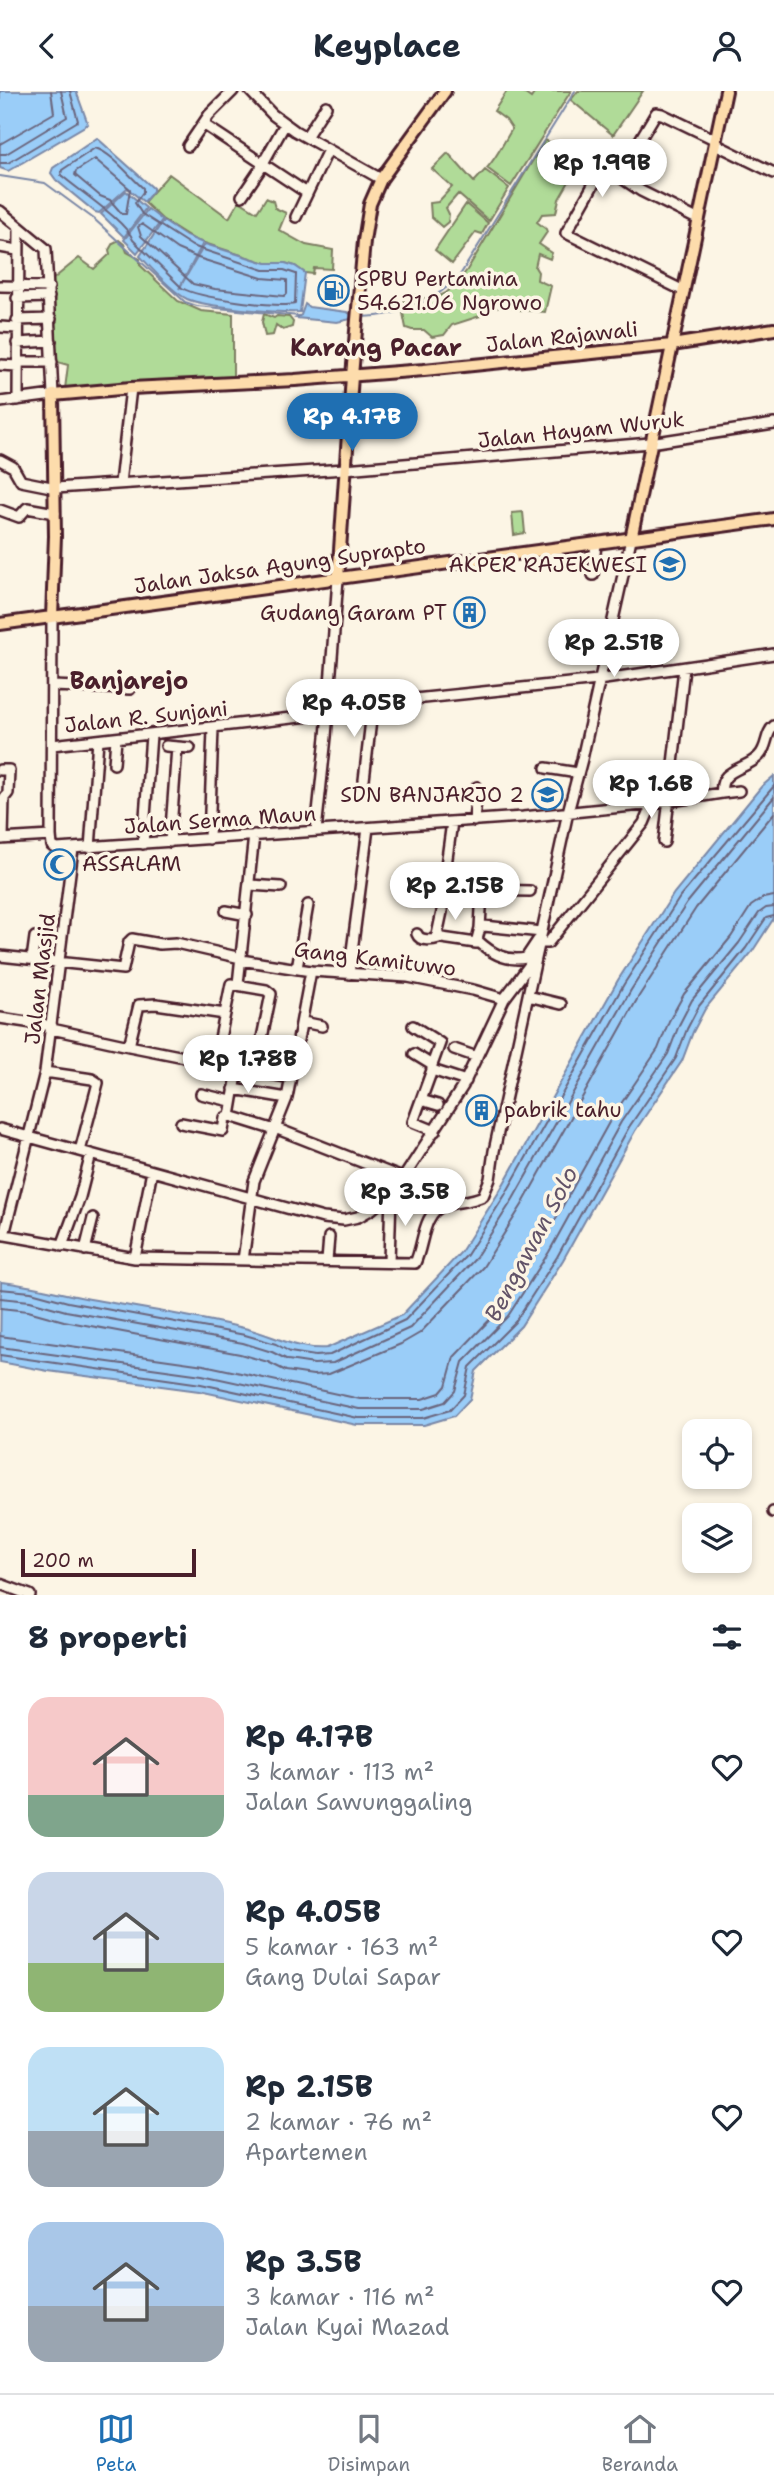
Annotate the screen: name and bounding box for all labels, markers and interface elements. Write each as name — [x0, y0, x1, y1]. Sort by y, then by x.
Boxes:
text: Keyplace — [313, 24, 461, 67]
icon: back — [28, 27, 66, 65]
icon: person — [708, 27, 746, 65]
pin: Rp 1.99B — [530, 139, 674, 199]
text: Rp 1.99B — [553, 147, 651, 177]
place label: SPBU Pertamina 54.621.06 Ngrowo — [357, 265, 542, 317]
fuel station icon: SPBU Pertamina 54.621.06 Ngrowo — [317, 274, 351, 308]
street label: Jalan Rajawali — [485, 315, 639, 359]
district label: Karang Pacar — [290, 332, 462, 364]
pin: Rp 4.17B — [280, 393, 424, 453]
text: Rp 4.17B — [303, 401, 401, 431]
street label: Jalan Hayam Wuruk — [476, 405, 686, 455]
street label: Jalan Jaksa Agung Suprapto — [132, 532, 428, 600]
school or university icon: AKPER RAJEKWESI — [653, 548, 687, 582]
place label: AKPER RAJEKWESI — [448, 551, 647, 579]
building icon: Gudang Garam PT — [453, 596, 487, 630]
place label: Gudang Garam PT — [260, 599, 447, 627]
pin: Rp 2.51B — [542, 619, 686, 679]
text: Rp 2.51B — [564, 627, 664, 657]
district label: Banjarejo — [70, 665, 188, 697]
pin: Rp 4.05B — [282, 679, 426, 739]
text: Rp 4.05B — [302, 687, 406, 717]
street label: Jalan R. Sunjani — [63, 694, 229, 740]
pin: Rp 1.6B — [586, 761, 716, 820]
text: Rp 1.6B — [609, 768, 693, 798]
school or university icon: SDN BANJARJO 2 — [530, 778, 564, 812]
place label: SDN BANJARJO 2 — [340, 781, 524, 809]
street label: Jalan Serma Maun — [123, 799, 317, 841]
mosque icon: ASSALAM — [42, 847, 76, 881]
place label: ASSALAM — [82, 850, 181, 878]
pin: Rp 2.15B — [383, 863, 527, 922]
text: Rp 2.15B — [406, 870, 504, 900]
street label: Jalan Masjid — [18, 912, 62, 1046]
street label: Gang Kamituwo — [292, 935, 458, 983]
pin: Rp 1.78B — [176, 1035, 320, 1095]
text: Rp 1.78B — [199, 1043, 297, 1073]
building icon: pabrik tahu — [464, 1093, 498, 1127]
place label: pabrik tahu — [504, 1096, 622, 1124]
water label: Bengawan Solo — [477, 1161, 585, 1327]
pin: Rp 3.5B — [340, 1169, 470, 1228]
text: Rp 3.5B — [360, 1176, 450, 1206]
map controls — [682, 1419, 752, 1573]
button: locate — [682, 1419, 752, 1489]
button: layers — [682, 1503, 752, 1573]
scale bar — [21, 1546, 196, 1578]
text: 200 m — [32, 1548, 94, 1573]
text: 8 properti — [28, 1617, 188, 1658]
icon: filters — [708, 1618, 746, 1656]
text: Rp 4.17B — [245, 1716, 374, 1757]
icon: home — [84, 1725, 168, 1809]
icon: heart — [708, 1748, 746, 1786]
text: 3 kamar · 113 m² — [245, 1757, 434, 1787]
text: Jalan Sawunggaling — [245, 1787, 472, 1817]
text: Rp 4.05B — [245, 1891, 381, 1932]
icon: home — [84, 1900, 168, 1984]
icon: heart — [708, 1923, 746, 1961]
text: 5 kamar · 163 m² — [245, 1932, 438, 1962]
text: Gang Dulai Sapar — [245, 1962, 441, 1992]
text: Rp 2.15B — [245, 2066, 373, 2107]
icon: home — [84, 2075, 168, 2159]
icon: heart — [708, 2098, 746, 2136]
text: 2 kamar · 76 m² — [245, 2107, 432, 2137]
text: Apartemen — [245, 2137, 368, 2167]
text: Rp 3.5B — [245, 2241, 362, 2282]
icon: home — [84, 2250, 168, 2334]
icon: heart — [708, 2273, 746, 2311]
text: 3 kamar · 116 m² — [245, 2282, 435, 2312]
text: Jalan Kyai Mazad — [245, 2312, 449, 2342]
tab: Peta — [96, 2410, 136, 2477]
tab: Disimpan — [328, 2410, 410, 2477]
tab: Beranda — [602, 2410, 678, 2477]

